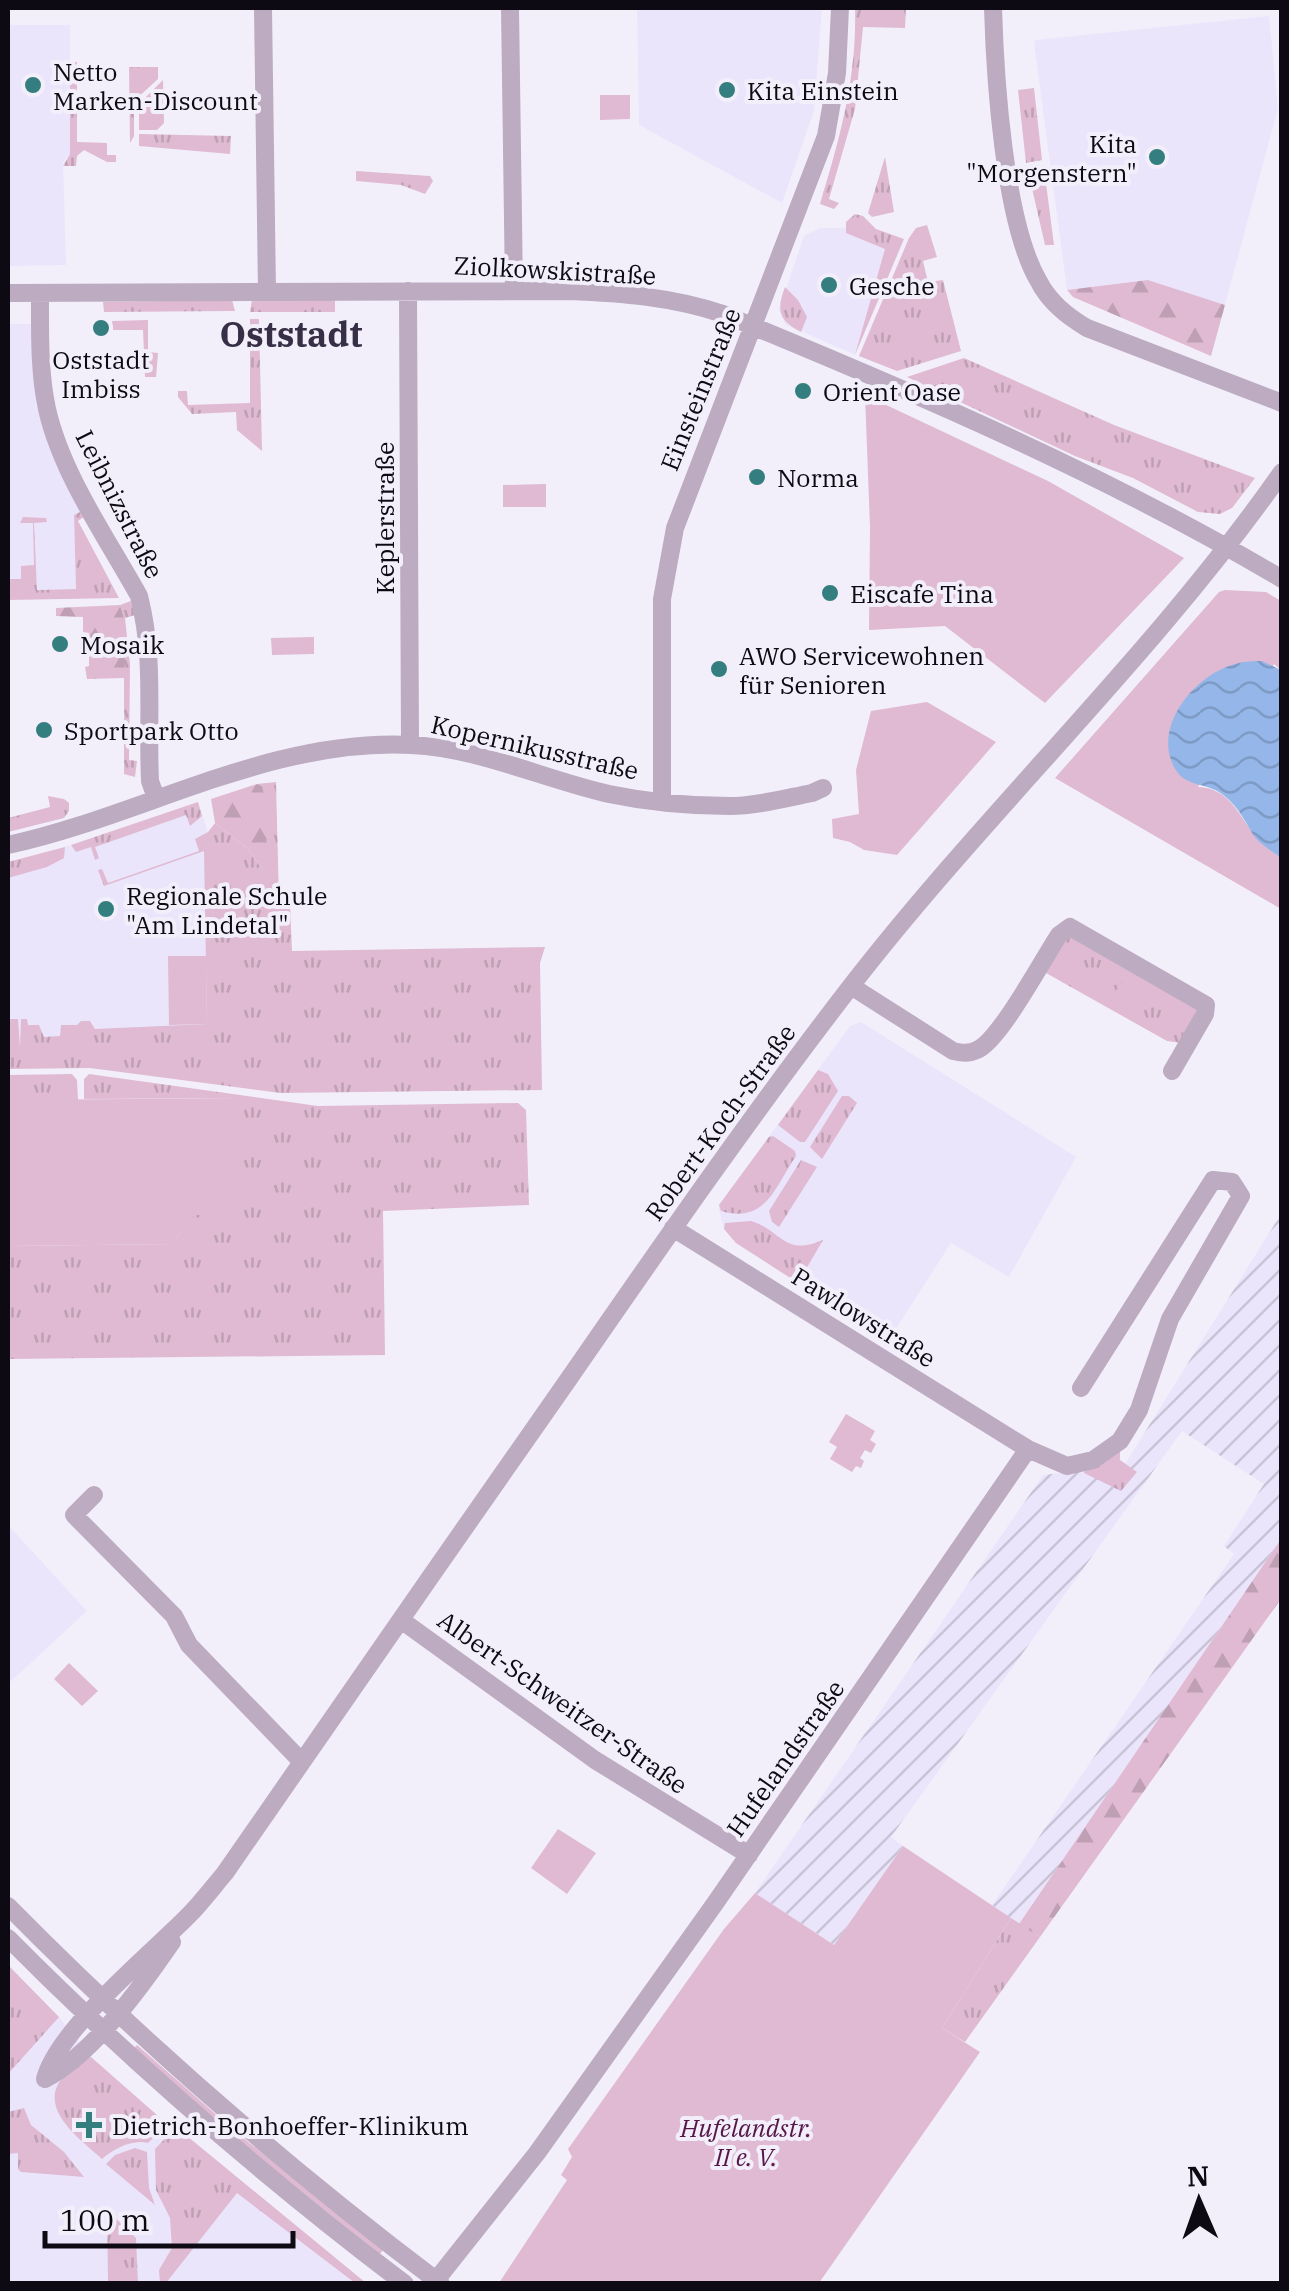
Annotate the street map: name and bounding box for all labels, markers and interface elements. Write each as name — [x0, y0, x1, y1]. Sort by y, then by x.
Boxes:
place label: Netto Marken-Discount — [53, 55, 258, 117]
marker: Netto Marken-Discount — [22, 74, 44, 96]
place label: Kita Einstein — [747, 74, 899, 107]
marker: Kita Einstein — [716, 79, 738, 101]
place label: Kita "Morgenstern" — [966, 127, 1137, 189]
marker: Kita "Morgenstern" — [1146, 146, 1168, 168]
street label: Ziolkowskistraße — [453, 248, 657, 292]
place label: Gesche — [849, 269, 935, 302]
marker: Gesche — [818, 274, 840, 296]
street label: Einsteinstraße — [652, 303, 748, 475]
district label: Oststadt — [220, 311, 362, 357]
marker: Oststadt Imbiss — [90, 317, 112, 339]
place label: Oststadt Imbiss — [52, 343, 150, 405]
place label: Orient Oase — [823, 375, 961, 408]
marker: Orient Oase — [792, 380, 814, 402]
street label: Leibnizstraße — [68, 424, 172, 584]
street label: Keplerstraße — [368, 442, 401, 594]
place label: Norma — [777, 461, 859, 494]
marker: Norma — [746, 466, 768, 488]
place label: Eiscafe Tina — [850, 577, 994, 610]
marker: Eiscafe Tina — [819, 582, 841, 604]
place label: Mosaik — [80, 628, 165, 661]
marker: Mosaik — [49, 633, 71, 655]
place label: AWO Servicewohnen für Senioren — [739, 639, 984, 701]
marker: AWO Servicewohnen für Senioren — [708, 658, 730, 680]
street label: Kopernikusstraße — [428, 707, 642, 787]
place label: Sportpark Otto — [64, 714, 239, 747]
marker: Sportpark Otto — [33, 719, 55, 741]
place label: Regionale Schule "Am Lindetal" — [126, 879, 327, 941]
marker: Regionale Schule "Am Lindetal" — [95, 898, 117, 920]
street label: Robert-Koch-Straße — [637, 1017, 803, 1227]
street label: Pawlowstraße — [786, 1260, 942, 1374]
street label: Albert-Schweitzer-Straße — [432, 1603, 694, 1801]
street label: Hufelandstraße — [719, 1673, 851, 1843]
place label: Dietrich-Bonhoeffer-Klinikum — [112, 2109, 469, 2142]
park label: Hufelandstr. II e. V. — [679, 2111, 812, 2173]
marker: Dietrich-Bonhoeffer-Klinikum — [76, 2112, 102, 2138]
north arrow — [1149, 2151, 1249, 2251]
text: N — [1186, 2157, 1210, 2194]
scale bar — [45, 2186, 292, 2248]
text: 100 m — [60, 2200, 150, 2239]

